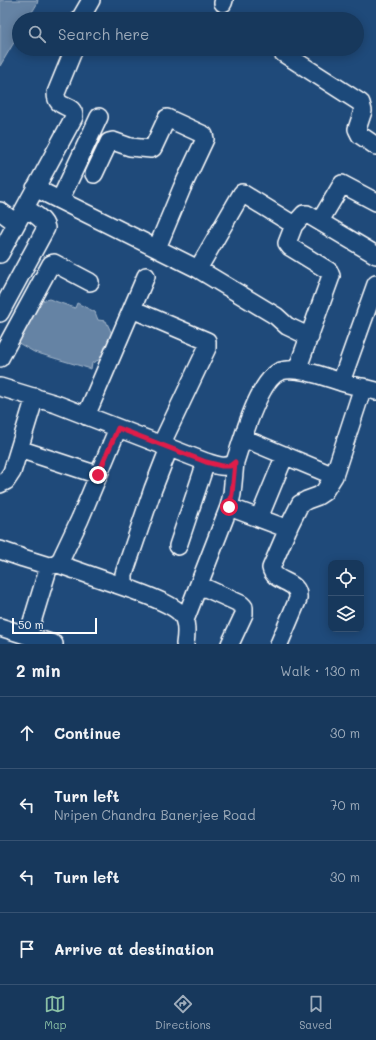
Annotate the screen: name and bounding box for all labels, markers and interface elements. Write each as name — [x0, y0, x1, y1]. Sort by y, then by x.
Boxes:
search box — [12, 12, 364, 56]
icon: search — [26, 23, 48, 45]
text: Search here — [58, 24, 149, 44]
route end — [89, 466, 107, 484]
route start — [220, 498, 238, 516]
map controls — [328, 560, 364, 632]
button: locate — [328, 560, 364, 596]
button: layers — [328, 596, 364, 632]
scale bar — [12, 616, 97, 635]
text: 50 m — [18, 617, 44, 632]
text: 2 min — [16, 659, 61, 681]
text: Walk · 130 m — [280, 662, 360, 679]
icon: ahead — [16, 722, 38, 744]
text: Continue — [54, 723, 121, 743]
text: 30 m — [330, 724, 360, 741]
text: Turn left — [54, 786, 119, 806]
icon: left — [16, 794, 38, 816]
text: 70 m — [330, 796, 360, 813]
text: Nripen Chandra Banerjee Road — [54, 806, 255, 823]
icon: left — [16, 866, 38, 888]
text: Turn left — [54, 867, 119, 887]
text: 30 m — [330, 868, 360, 885]
icon: arrive — [16, 938, 38, 960]
text: Arrive at destination — [54, 939, 214, 959]
tab: Map — [44, 993, 67, 1032]
tab: Directions — [155, 993, 211, 1032]
tab: Saved — [299, 993, 332, 1032]

